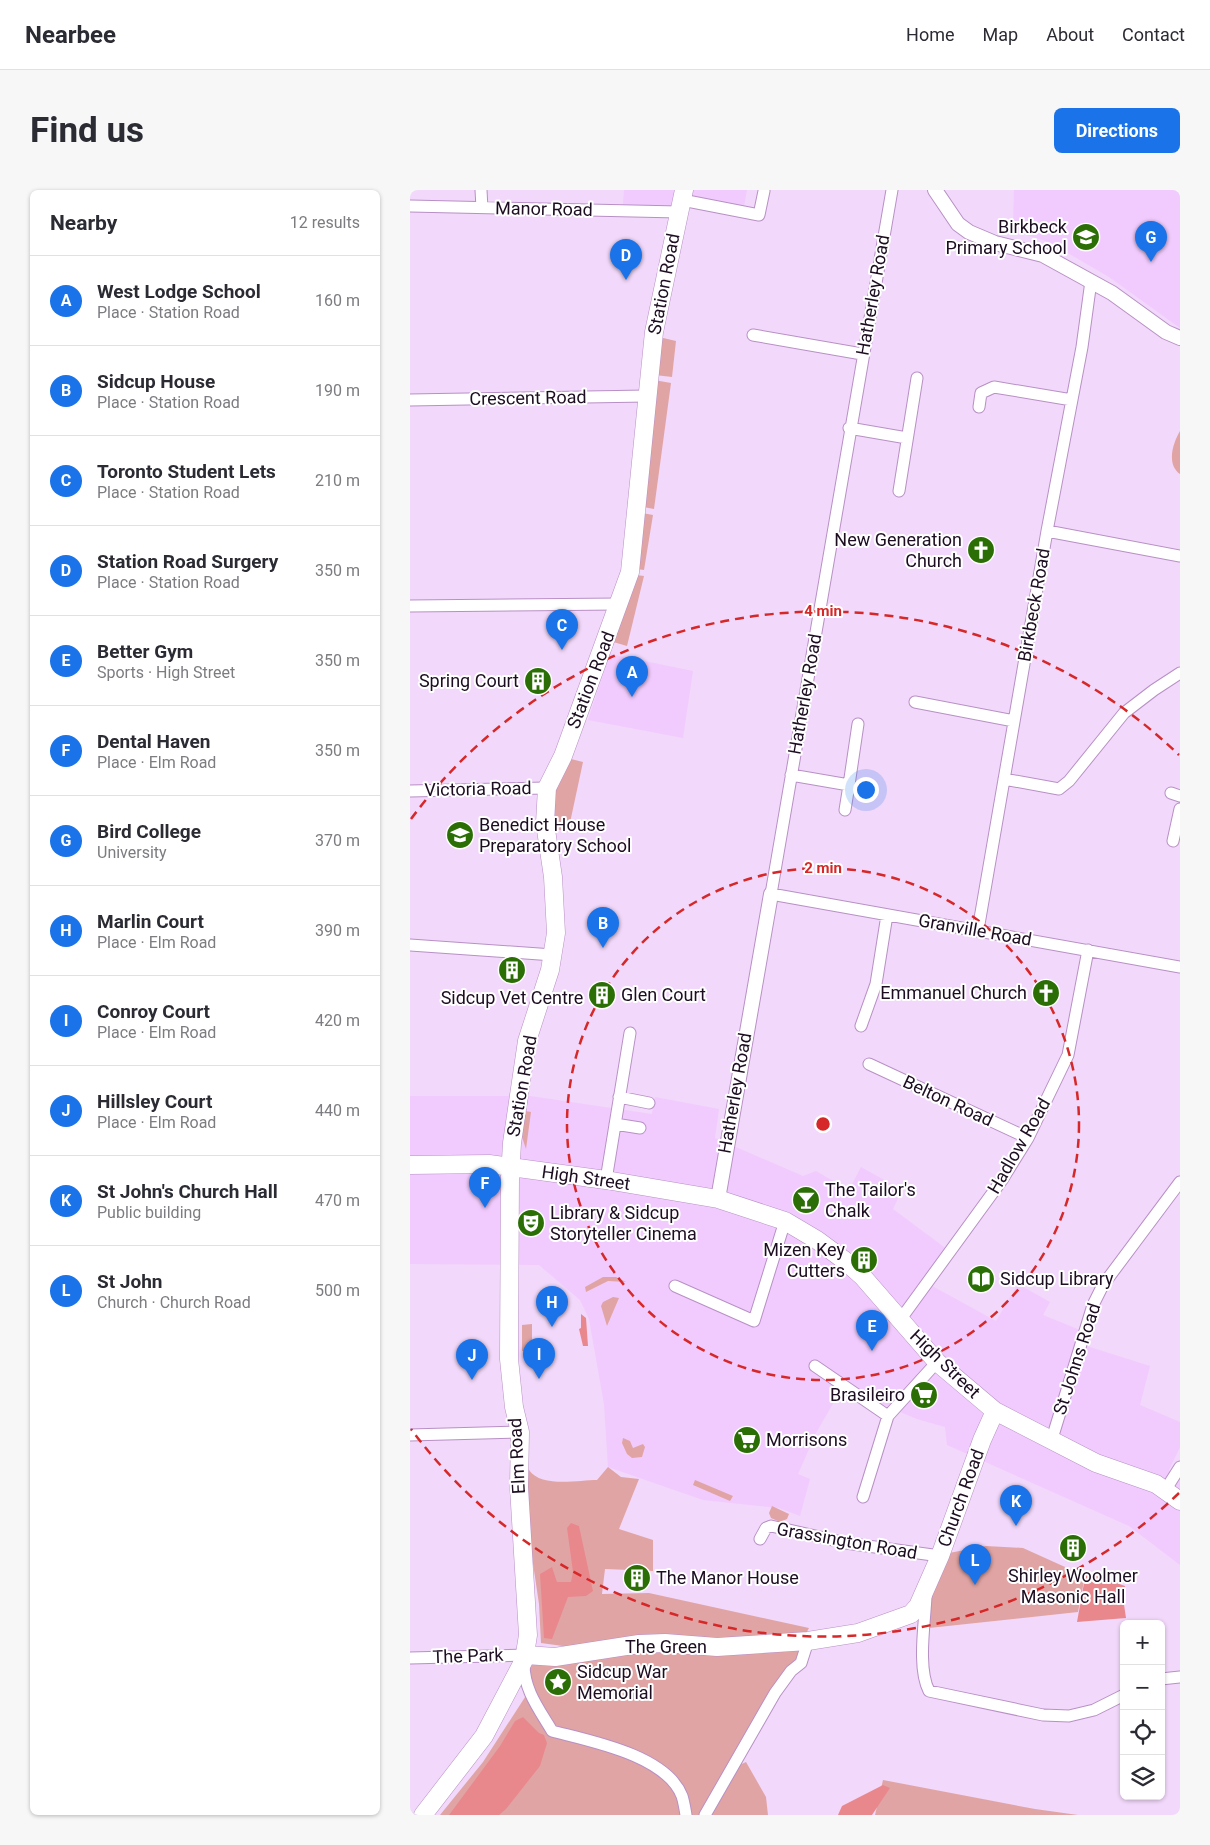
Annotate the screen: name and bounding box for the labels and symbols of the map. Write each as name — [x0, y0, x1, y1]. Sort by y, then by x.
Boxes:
street label: Manor Road — [495, 197, 593, 220]
place label: Birkbeck Primary School — [945, 216, 1068, 258]
pin: G — [1135, 221, 1167, 262]
school or university icon: Birkbeck Primary School — [1071, 222, 1101, 252]
street label: Station Road — [643, 232, 684, 336]
street label: Hatherley Road — [852, 233, 893, 357]
pin: D — [610, 239, 642, 280]
street label: Crescent Road — [469, 386, 587, 409]
place label: New Generation Church — [834, 529, 962, 571]
church icon: New Generation Church — [966, 535, 996, 565]
street label: Birkbeck Road — [1013, 547, 1054, 663]
text: 4 min — [804, 602, 842, 620]
pin: C — [546, 609, 578, 650]
street label: Station Road — [562, 628, 619, 731]
street label: Hatherley Road — [784, 632, 825, 756]
pin: A — [616, 656, 648, 697]
building icon: Spring Court — [523, 666, 553, 696]
place label: Spring Court — [419, 670, 519, 691]
street label: Victoria Road — [424, 777, 532, 800]
your location — [853, 777, 879, 803]
place label: Benedict House Preparatory School — [479, 814, 631, 856]
school or university icon: Benedict House Preparatory School — [445, 820, 475, 850]
text: 2 min — [804, 859, 842, 877]
pin: B — [587, 907, 619, 948]
street label: Granville Road — [917, 909, 1033, 950]
building icon: Sidcup Vet Centre — [497, 955, 527, 985]
church icon: Emmanuel Church — [1031, 978, 1061, 1008]
building icon: Glen Court — [587, 980, 617, 1010]
place label: Emmanuel Church — [880, 982, 1027, 1003]
place label: Glen Court — [621, 984, 706, 1005]
place label: Sidcup Vet Centre — [441, 987, 583, 1008]
street label: Hatherley Road — [714, 1031, 755, 1155]
street label: Station Road — [502, 1034, 541, 1138]
street label: Belton Road — [900, 1071, 997, 1131]
street label: Hadlow Road — [983, 1094, 1054, 1197]
centre of rings — [814, 1115, 832, 1133]
street label: High Street — [540, 1161, 632, 1194]
pin: F — [469, 1167, 501, 1208]
place label: The Tailor's Chalk — [825, 1179, 916, 1221]
bar icon: The Tailor's Chalk — [791, 1185, 821, 1215]
place label: Library & Sidcup Storyteller Cinema — [550, 1202, 697, 1244]
theatre icon: Library & Sidcup Storyteller Cinema — [516, 1208, 546, 1238]
place label: Mizen Key Cutters — [763, 1239, 845, 1281]
building icon: Mizen Key Cutters — [849, 1245, 879, 1275]
library icon: Sidcup Library — [966, 1264, 996, 1294]
place label: Sidcup Library — [1000, 1268, 1114, 1289]
pin: H — [536, 1286, 568, 1327]
street label: St Johns Road — [1049, 1300, 1104, 1417]
pin: E — [856, 1310, 888, 1351]
street label: High Street — [906, 1325, 985, 1402]
pin: I — [523, 1338, 555, 1379]
pin: J — [456, 1339, 488, 1380]
supermarket icon: Brasileiro — [909, 1380, 939, 1410]
place label: Brasileiro — [830, 1384, 905, 1405]
street label: Elm Road — [504, 1417, 529, 1495]
supermarket icon: Morrisons — [732, 1425, 762, 1455]
place label: Morrisons — [766, 1429, 847, 1450]
street label: Church Road — [933, 1446, 988, 1550]
pin: K — [1000, 1485, 1032, 1526]
street label: Grassington Road — [775, 1518, 919, 1563]
building icon: Shirley Woolmer Masonic Hall — [1058, 1533, 1088, 1563]
pin: L — [959, 1544, 991, 1585]
building icon: The Manor House — [622, 1563, 652, 1593]
place label: Shirley Woolmer Masonic Hall — [1008, 1565, 1138, 1607]
place label: The Manor House — [656, 1567, 799, 1588]
street label: The Green — [625, 1636, 707, 1657]
street label: The Park — [432, 1644, 505, 1667]
place label: Sidcup War Memorial — [577, 1661, 668, 1703]
place icon: Sidcup War Memorial — [543, 1667, 573, 1697]

